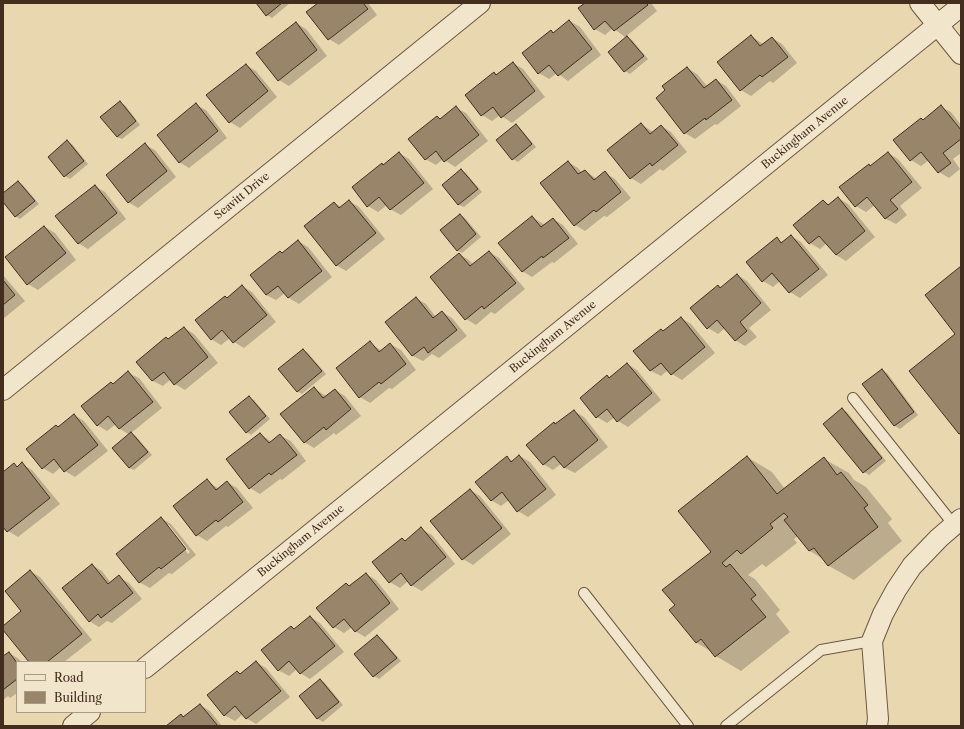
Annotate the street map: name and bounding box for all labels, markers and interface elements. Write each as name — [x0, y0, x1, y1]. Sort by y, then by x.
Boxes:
street label: Buckingham Avenue — [759, 94, 851, 172]
street label: Seavitt Drive — [212, 170, 272, 222]
street label: Buckingham Avenue — [507, 298, 599, 376]
street label: Buckingham Avenue — [255, 502, 347, 580]
legend — [16, 661, 146, 713]
text: Road — [54, 670, 84, 685]
text: Building — [54, 690, 102, 705]

